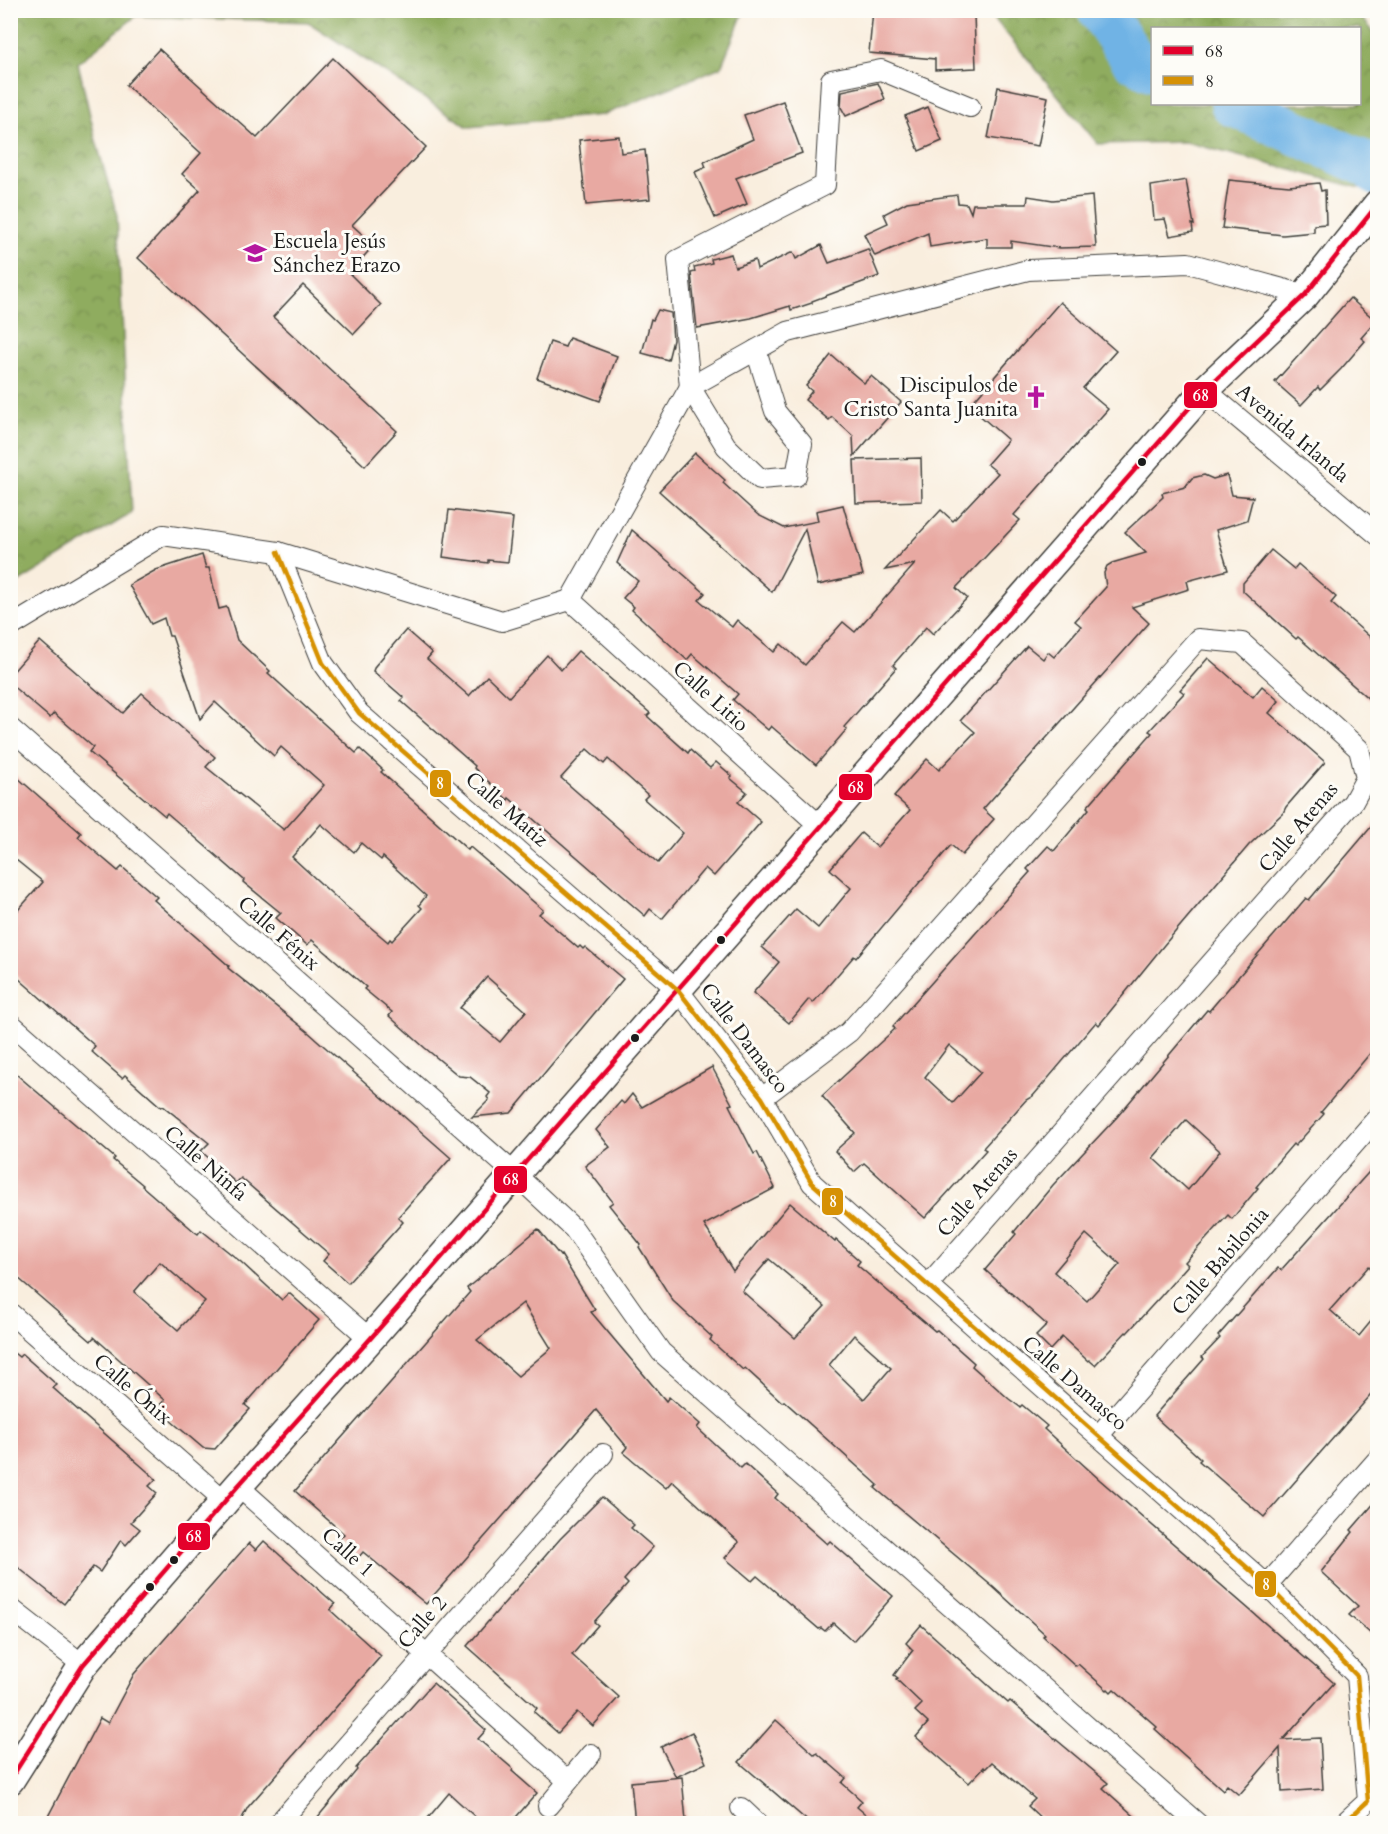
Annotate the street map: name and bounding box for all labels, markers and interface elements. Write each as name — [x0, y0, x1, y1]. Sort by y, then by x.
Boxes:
legend — [1151, 27, 1361, 105]
text: 68 — [1205, 39, 1223, 64]
text: 8 — [1205, 69, 1214, 94]
place label: Escuela Jesús Sánchez Erazo — [273, 227, 401, 280]
school or university icon: Escuela Jesús Sánchez Erazo — [242, 240, 268, 266]
place label: Discipulos de Cristo Santa Juanita — [844, 371, 1018, 424]
street label: Avenida Irlanda — [1230, 377, 1356, 490]
line badge: 68 — [1183, 381, 1218, 409]
church icon: Discipulos de Cristo Santa Juanita — [1023, 384, 1049, 410]
text: 68 — [1193, 385, 1209, 407]
unlabelled marker — [1136, 456, 1148, 468]
street label: Calle Litio — [666, 654, 755, 738]
street label: Calle Matiz — [459, 765, 555, 854]
line badge: 8 — [429, 769, 452, 798]
text: 8 — [436, 773, 444, 795]
line badge: 68 — [838, 773, 873, 801]
street label: Calle Atenas — [1252, 776, 1345, 879]
text: 68 — [848, 777, 864, 799]
street label: Calle Fénix — [231, 889, 327, 978]
unlabelled marker — [715, 934, 727, 946]
street label: Calle Damasco — [693, 977, 796, 1100]
unlabelled marker — [629, 1032, 641, 1044]
street label: Calle Ninfa — [158, 1119, 254, 1208]
street label: Calle Atenas — [930, 1141, 1024, 1243]
line badge: 68 — [493, 1165, 528, 1194]
text: 68 — [503, 1169, 519, 1191]
line badge: 8 — [821, 1187, 844, 1216]
text: 8 — [829, 1191, 837, 1213]
street label: Calle Babilonia — [1165, 1201, 1276, 1322]
street label: Calle Damasco — [1015, 1329, 1134, 1438]
street label: Calle Ónix — [87, 1346, 179, 1432]
street label: Calle 1 — [315, 1521, 380, 1584]
line badge: 68 — [177, 1522, 211, 1551]
text: 68 — [186, 1526, 202, 1548]
unlabelled marker — [168, 1554, 180, 1566]
line badge: 8 — [1254, 1570, 1277, 1598]
text: 8 — [1262, 1574, 1270, 1596]
unlabelled marker — [144, 1581, 156, 1593]
street label: Calle 2 — [391, 1589, 454, 1655]

